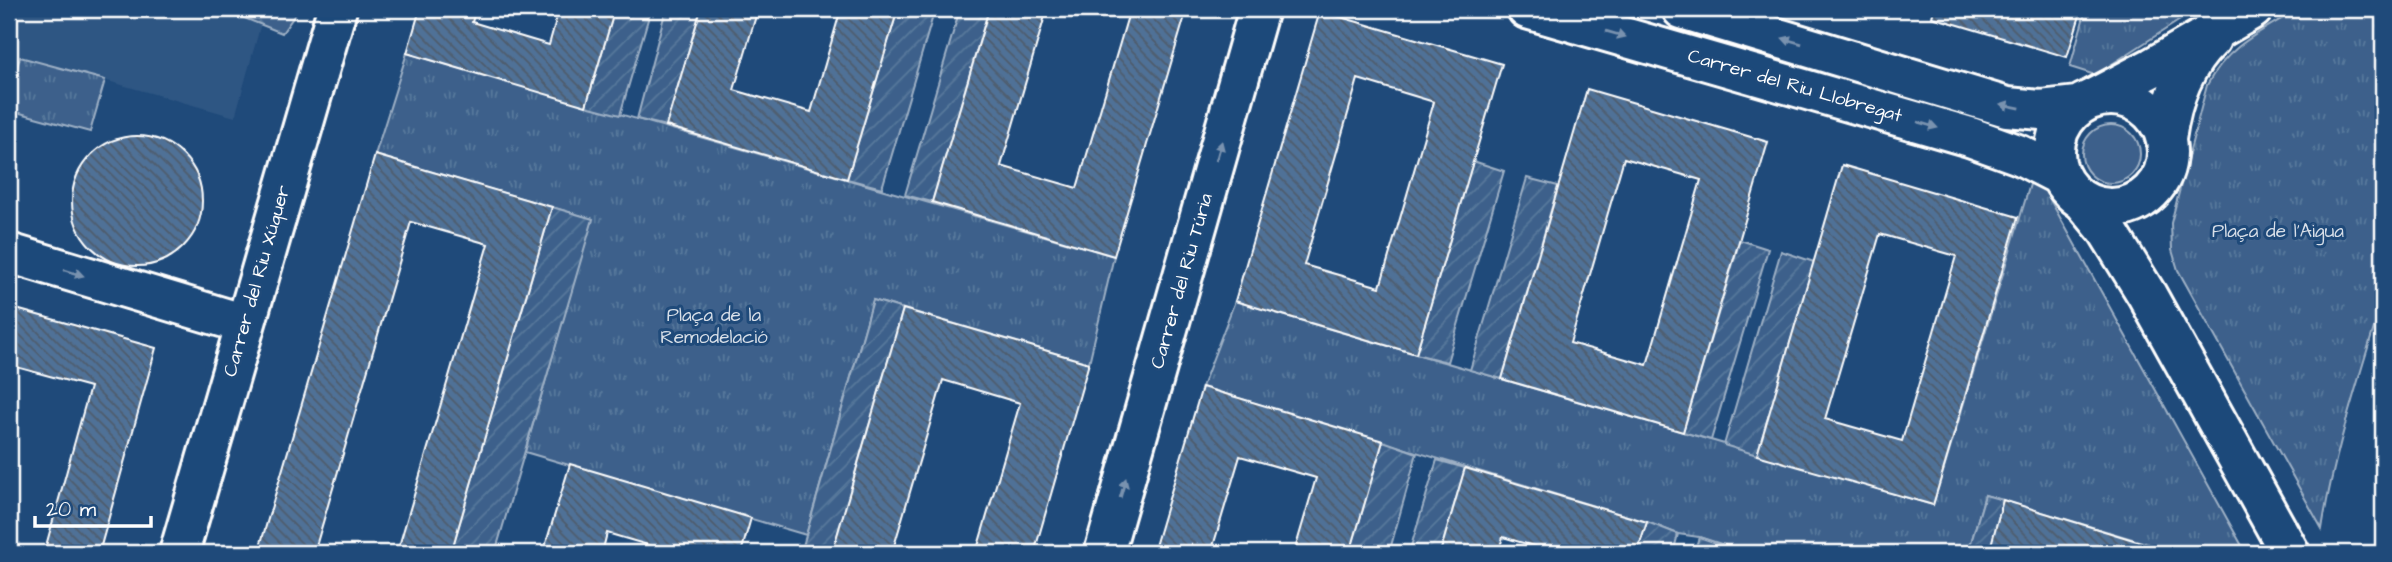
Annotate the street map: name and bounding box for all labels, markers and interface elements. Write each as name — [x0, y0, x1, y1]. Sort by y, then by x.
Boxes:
one-way arrow — [1605, 30, 1626, 40]
one-way arrow — [1780, 35, 1802, 46]
street label: Carrer del Riu Llobregat — [1684, 42, 1906, 131]
one-way arrow — [1998, 100, 2020, 111]
one-way arrow — [1918, 120, 1939, 130]
one-way arrow — [1214, 140, 1224, 161]
street label: Carrer del Riu Xúquer — [217, 182, 297, 380]
street label: Carrer del Riu Túria — [1144, 190, 1220, 372]
park label: Plaça de l'Aigua — [2212, 218, 2344, 246]
one-way arrow — [64, 268, 85, 278]
park label: Plaça de la Remodelació — [660, 302, 768, 351]
one-way arrow — [1118, 476, 1129, 498]
scale bar — [35, 485, 150, 529]
text: 20 m — [46, 495, 97, 524]

